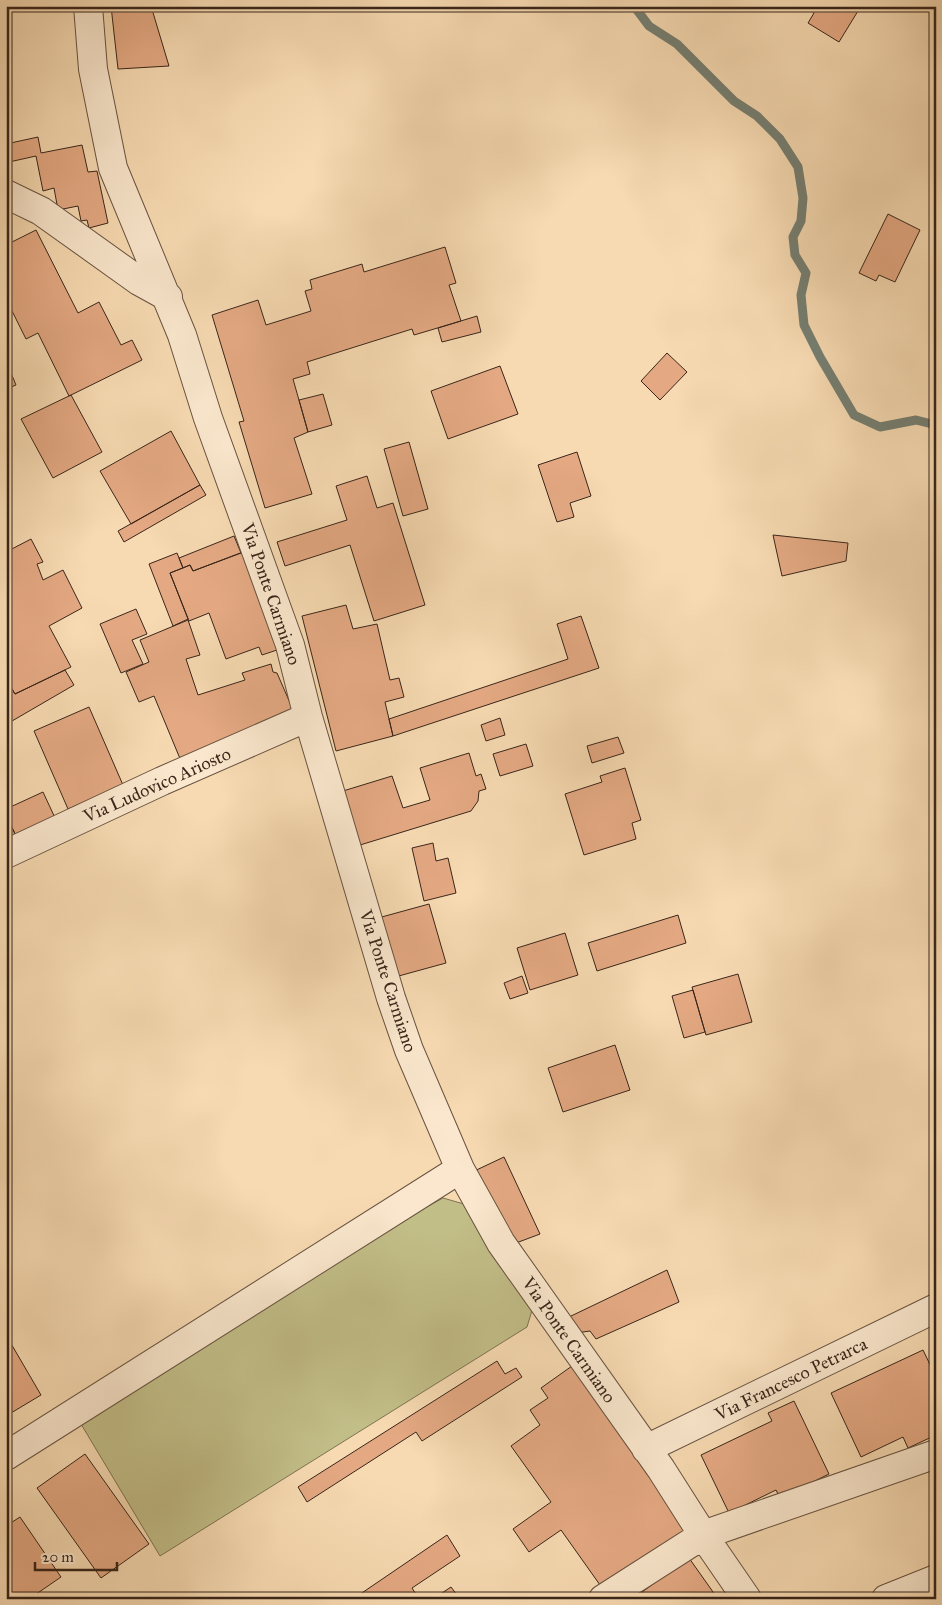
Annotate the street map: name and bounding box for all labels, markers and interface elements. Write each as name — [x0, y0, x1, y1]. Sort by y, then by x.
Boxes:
street label: Via Ponte Carmiano — [236, 519, 306, 668]
street label: Via Ludovico Ariosto — [79, 743, 234, 828]
street label: Via Ponte Carmiano — [354, 906, 421, 1055]
street label: Via Ponte Carmiano — [517, 1272, 621, 1407]
street label: Via Francesco Petrarca — [710, 1332, 871, 1426]
scale bar — [35, 1540, 118, 1572]
text: 20 m — [42, 1548, 74, 1566]

